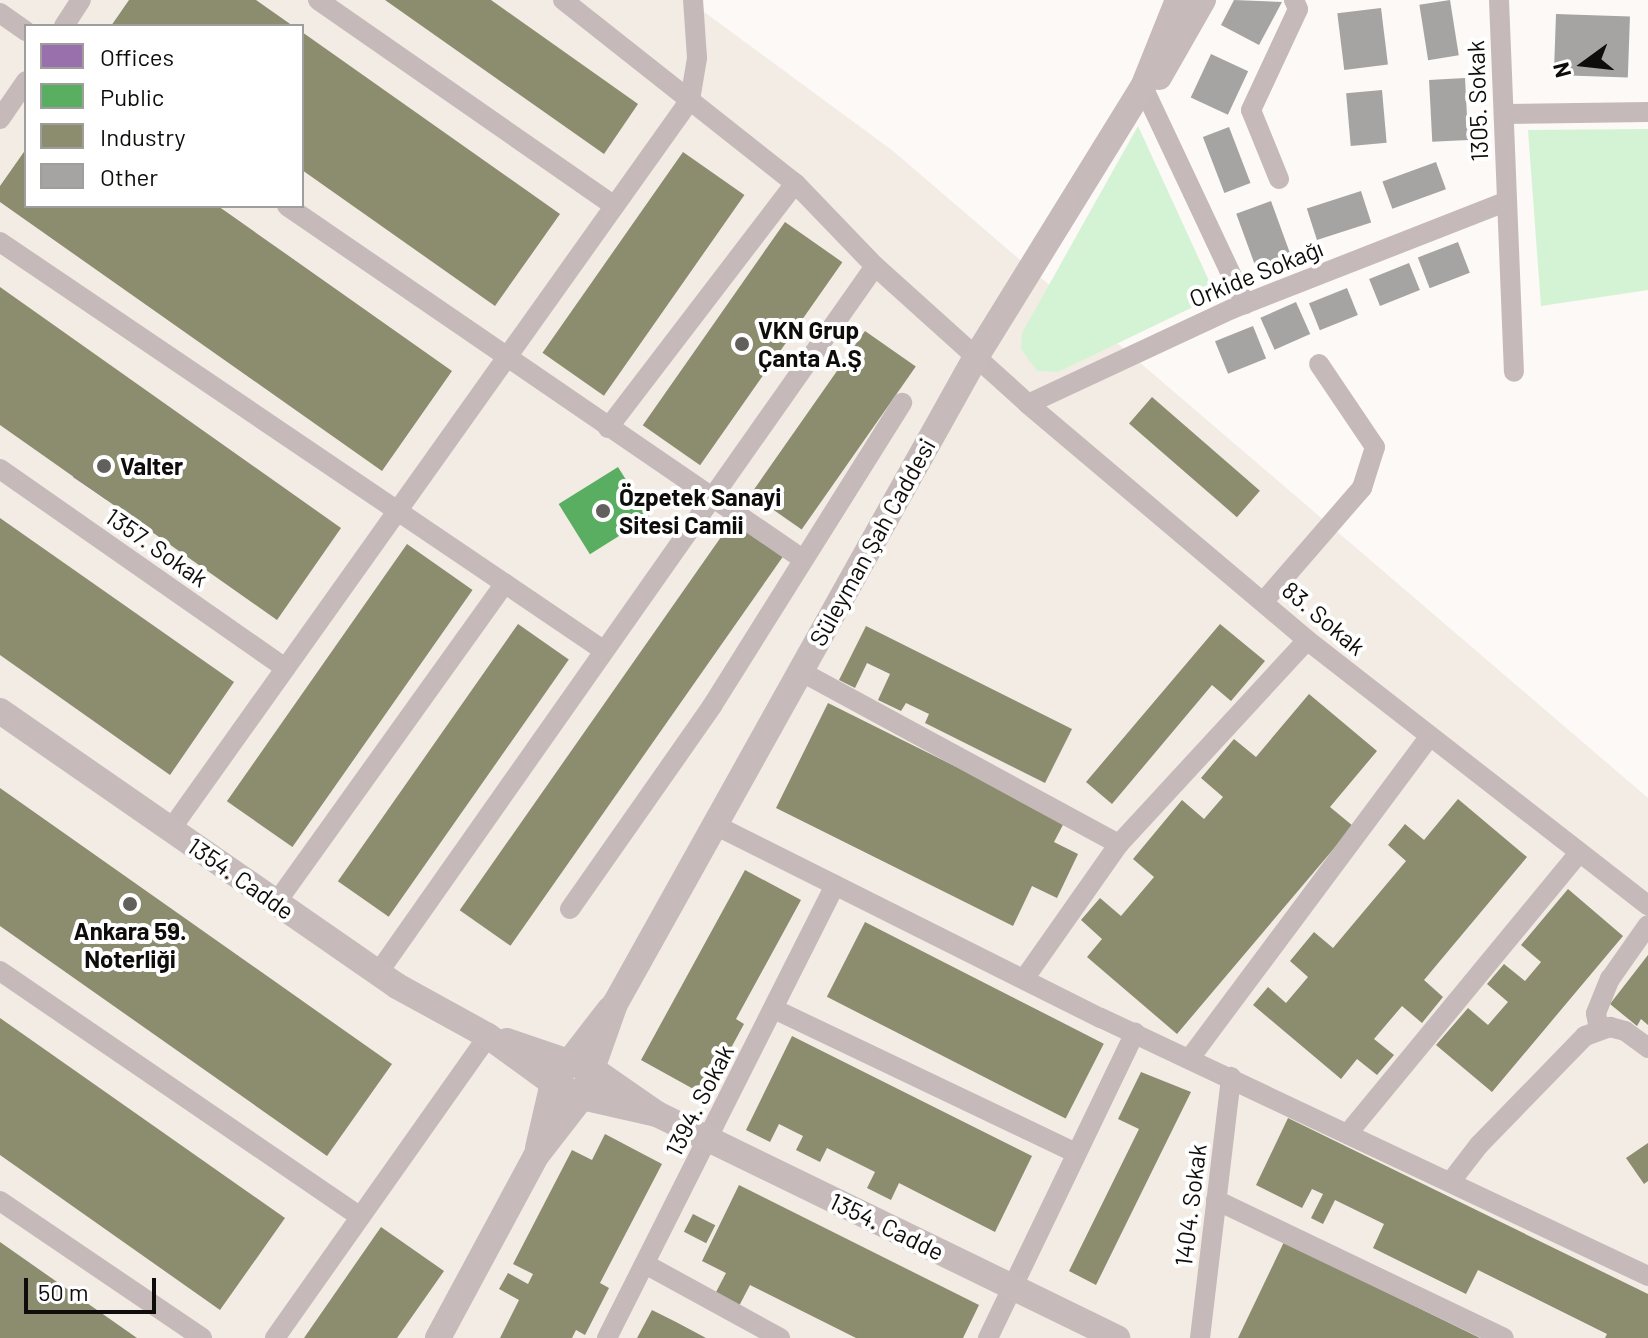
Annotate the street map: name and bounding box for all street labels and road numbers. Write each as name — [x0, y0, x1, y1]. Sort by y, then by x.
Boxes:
street label: 1305. Sokak — [1460, 40, 1494, 162]
street label: Orkide Sokağı — [1185, 233, 1327, 313]
street label: Süleyman Şah Caddesi — [803, 433, 941, 651]
street label: 1357. Sokak — [100, 501, 214, 593]
street label: 83. Sokak — [1277, 575, 1371, 661]
street label: 1354. Cadde — [182, 831, 300, 925]
street label: 1394. Sokak — [659, 1039, 739, 1161]
street label: 1404. Sokak — [1168, 1142, 1212, 1268]
street label: 1354. Cadde — [825, 1186, 949, 1266]

